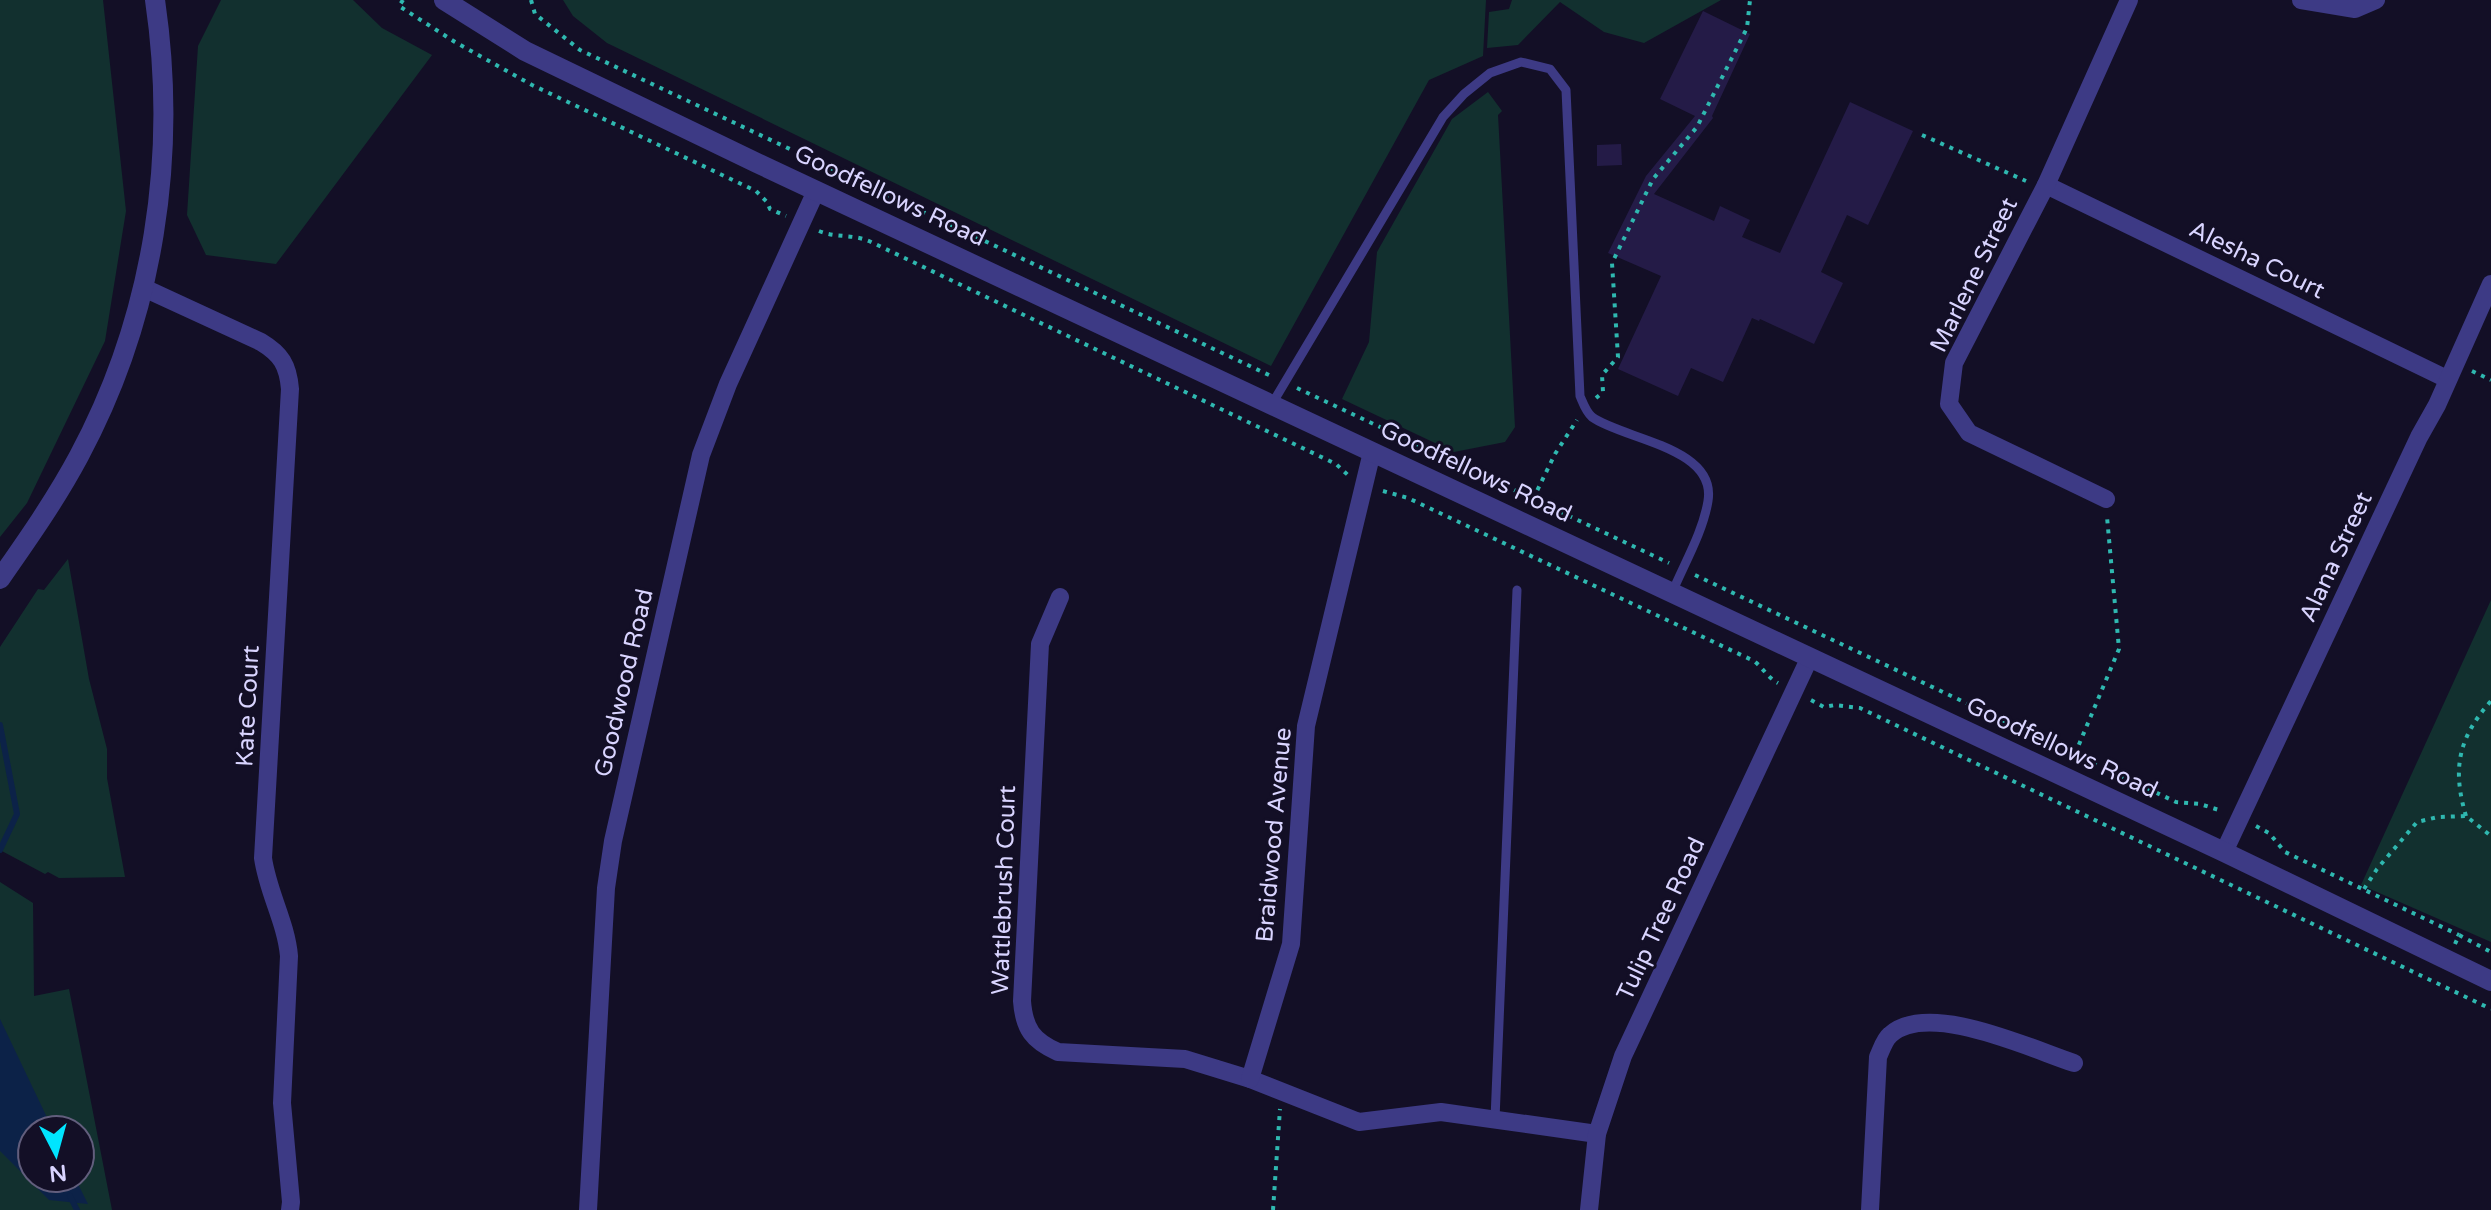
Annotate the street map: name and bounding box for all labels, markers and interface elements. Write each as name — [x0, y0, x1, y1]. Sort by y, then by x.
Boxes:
street label: Goodfellows Road — [790, 139, 990, 253]
street label: Marlene Street — [1924, 193, 2024, 357]
street label: Alesha Court — [2185, 215, 2329, 305]
street label: Goodfellows Road — [1376, 415, 1576, 529]
street label: Alana Street — [2293, 487, 2379, 627]
street label: Goodwood Road — [588, 586, 660, 780]
street label: Kate Court — [230, 644, 266, 768]
street label: Goodfellows Road — [1962, 691, 2162, 805]
street label: Braidwood Avenue — [1250, 726, 1298, 944]
street label: Wattlebrush Court — [986, 785, 1022, 995]
street label: Tulip Tree Road — [1610, 833, 1712, 1005]
north arrow — [16, 1114, 96, 1194]
text: N — [48, 1159, 68, 1187]

